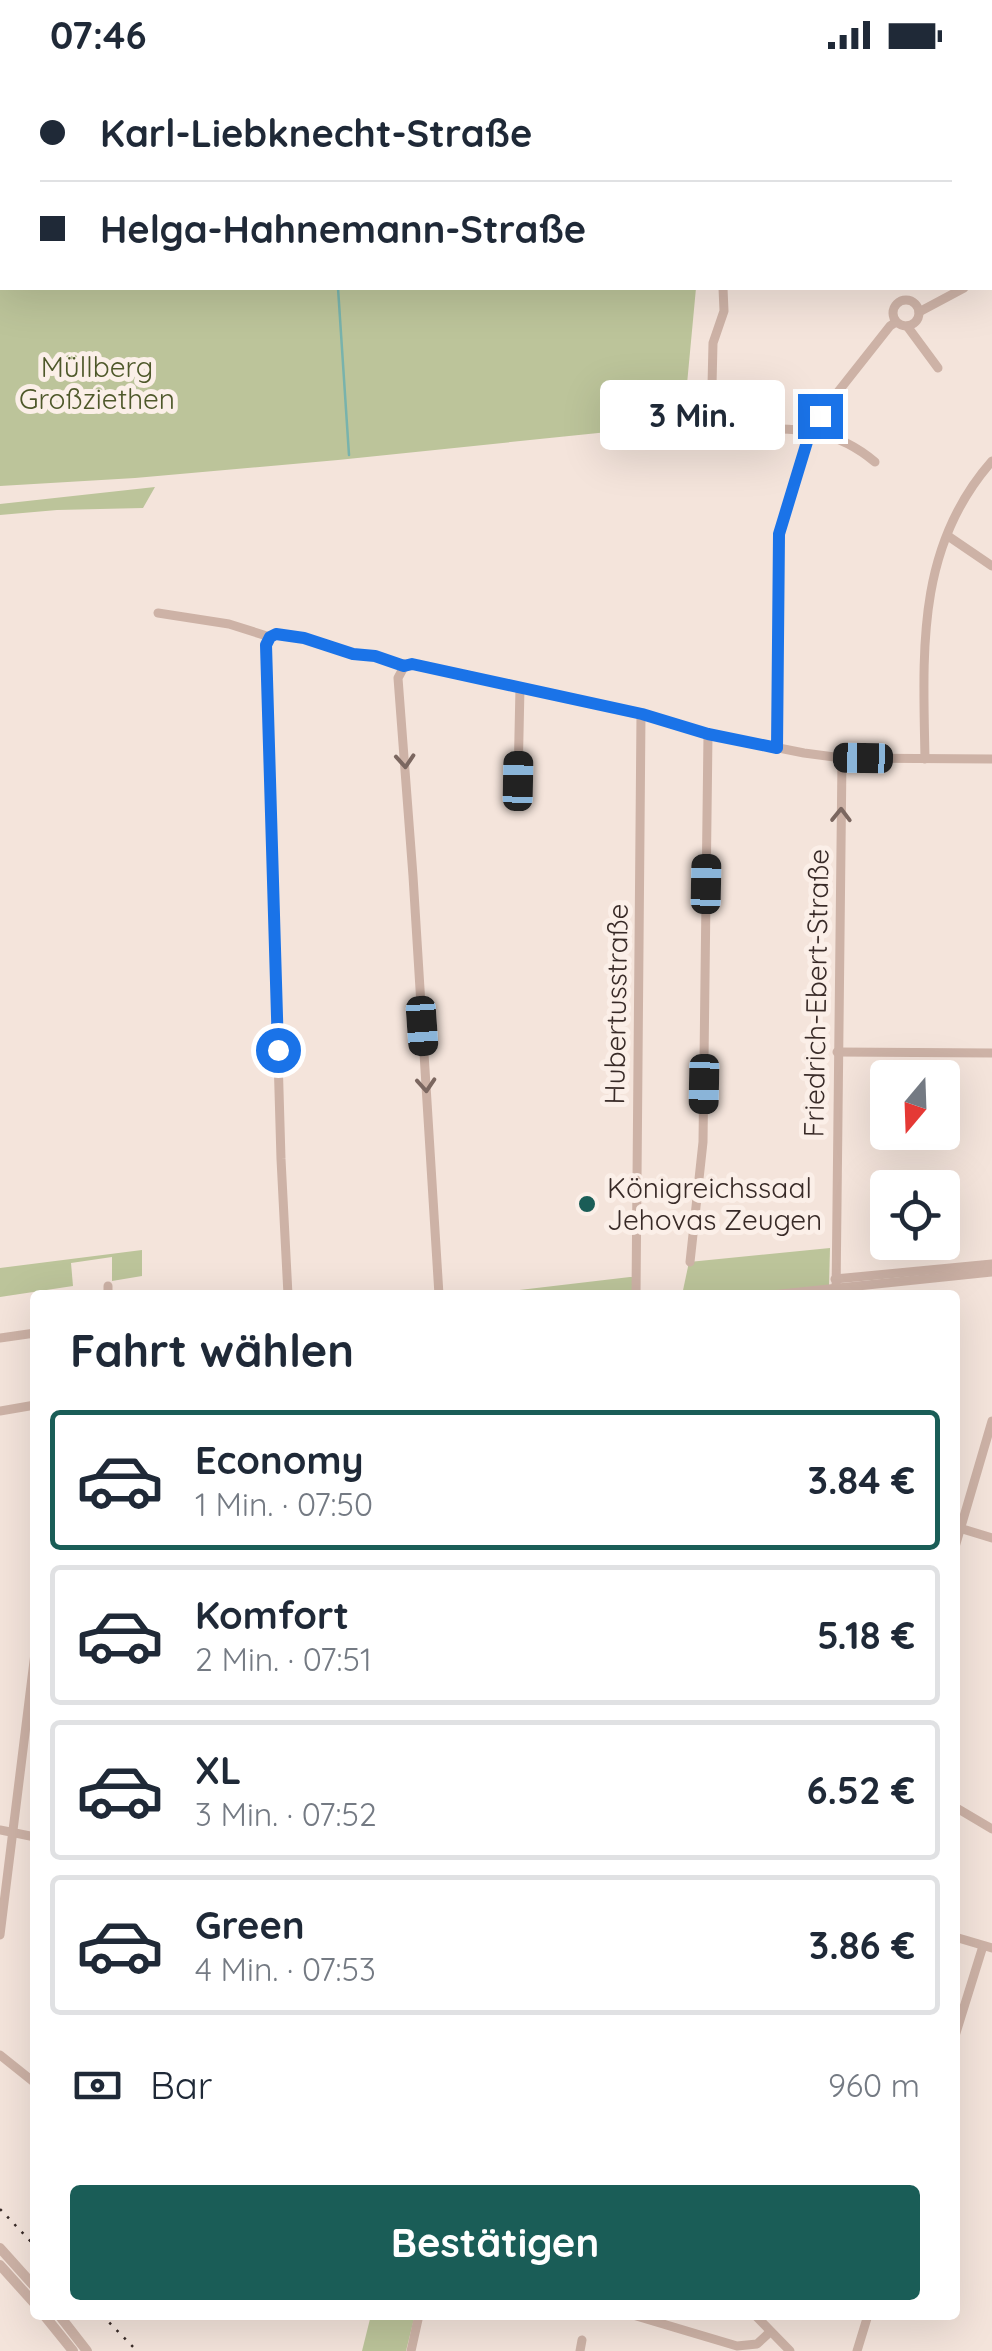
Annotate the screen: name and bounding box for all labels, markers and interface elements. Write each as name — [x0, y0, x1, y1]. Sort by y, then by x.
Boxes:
text: 07:46 — [50, 11, 146, 59]
text: Karl-Liebknecht-Straße — [100, 109, 532, 157]
text: Helga-Hahnemann-Straße — [100, 205, 586, 253]
park label: Müllberg Großziethen — [19, 349, 175, 416]
callout: 3 Min. — [600, 381, 785, 451]
route end — [798, 394, 843, 439]
text: 3 Min. — [649, 395, 736, 435]
car — [833, 742, 893, 774]
car — [502, 751, 534, 811]
one-way arrow — [393, 753, 415, 769]
one-way arrow — [830, 806, 852, 822]
street label: Friedrich-Ebert-Straße — [795, 848, 836, 1138]
car — [690, 854, 722, 914]
street label: Hubertusstraße — [596, 903, 635, 1105]
car — [405, 995, 439, 1057]
route start — [256, 1028, 301, 1073]
car — [688, 1054, 720, 1114]
north arrow — [870, 1060, 960, 1150]
map controls — [870, 1060, 960, 1260]
one-way arrow — [415, 1078, 436, 1094]
place label: Königreichssaal Jehovas Zeugen — [607, 1170, 822, 1237]
button: locate — [870, 1170, 960, 1260]
marker: Königreichssaal Jehovas Zeugen — [576, 1193, 598, 1215]
text: Fahrt wählen — [70, 1322, 354, 1378]
icon: car — [75, 1435, 165, 1525]
text: Economy — [195, 1436, 364, 1484]
text: 3.84 € — [807, 1456, 915, 1504]
text: 1 Min. · 07:50 — [195, 1484, 373, 1524]
icon: car — [75, 1590, 165, 1680]
text: Komfort — [195, 1591, 349, 1639]
text: 5.18 € — [817, 1611, 915, 1659]
text: 2 Min. · 07:51 — [195, 1639, 372, 1679]
icon: car — [75, 1745, 165, 1835]
text: XL — [195, 1746, 241, 1794]
text: 6.52 € — [807, 1766, 915, 1814]
text: 3 Min. · 07:52 — [195, 1794, 377, 1834]
icon: car — [75, 1900, 165, 1990]
text: Green — [195, 1901, 305, 1949]
text: 3.86 € — [809, 1921, 915, 1969]
text: 4 Min. · 07:53 — [195, 1949, 376, 1989]
icon: cash — [70, 2058, 125, 2113]
text: Bar — [150, 2061, 212, 2109]
text: 960 m — [828, 2065, 920, 2105]
button: Bestätigen — [70, 2185, 920, 2300]

